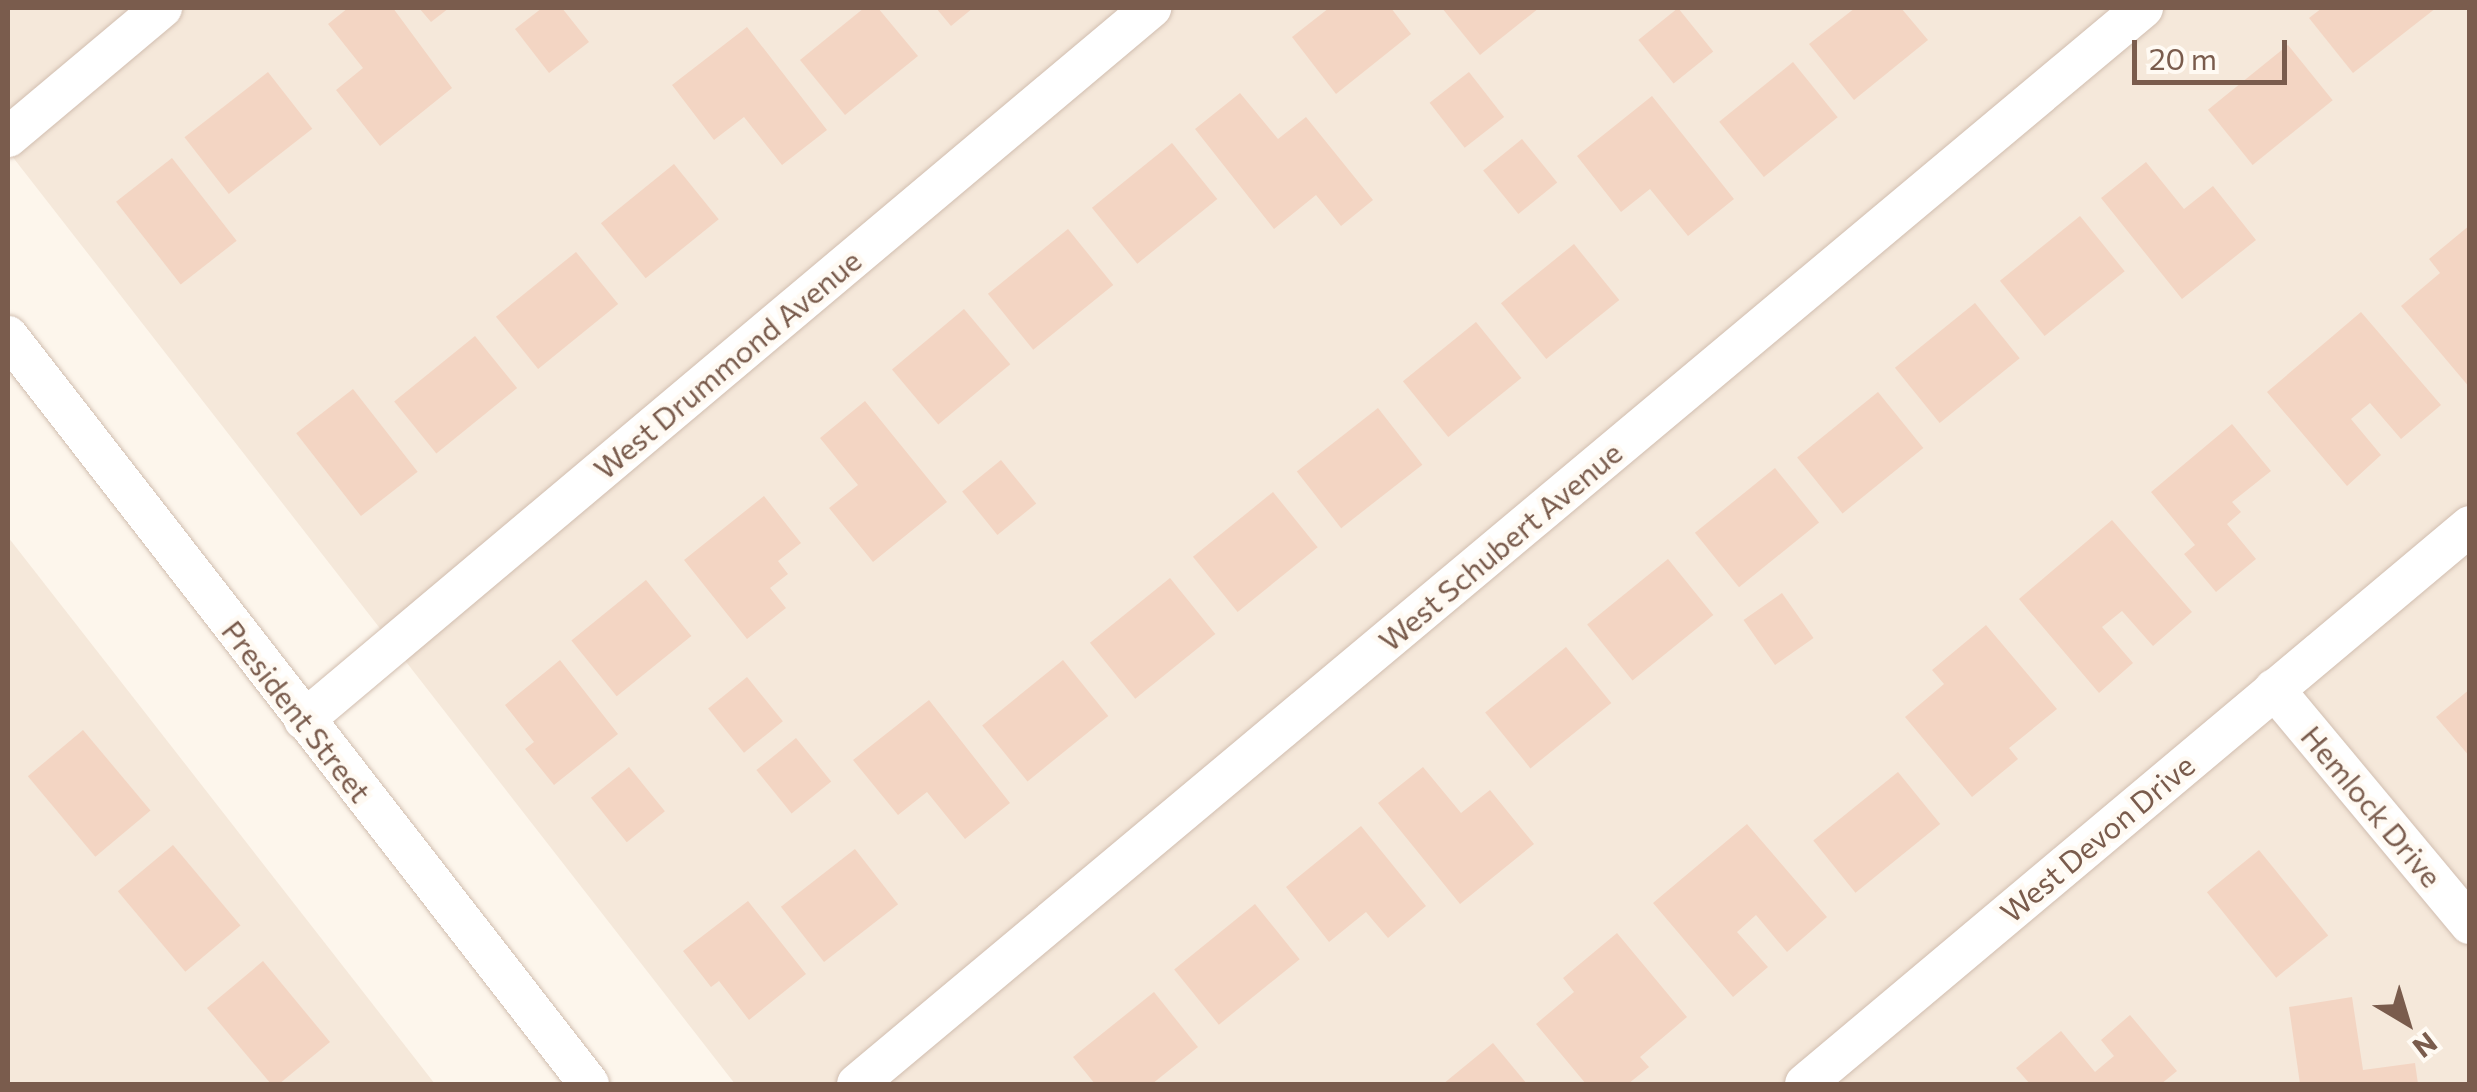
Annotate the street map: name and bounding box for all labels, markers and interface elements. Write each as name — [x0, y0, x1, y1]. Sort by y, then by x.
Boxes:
scale bar — [2137, 20, 2292, 82]
text: 20 m — [2149, 39, 2217, 76]
street label: West Drummond Avenue — [586, 242, 868, 486]
street label: West Schubert Avenue — [1371, 434, 1629, 658]
street label: President Street — [215, 613, 379, 809]
street label: Hemlock Drive — [2294, 718, 2450, 894]
street label: West Devon Drive — [1993, 747, 2201, 929]
north arrow — [2357, 972, 2457, 1072]
text: N — [2407, 1026, 2444, 1066]

